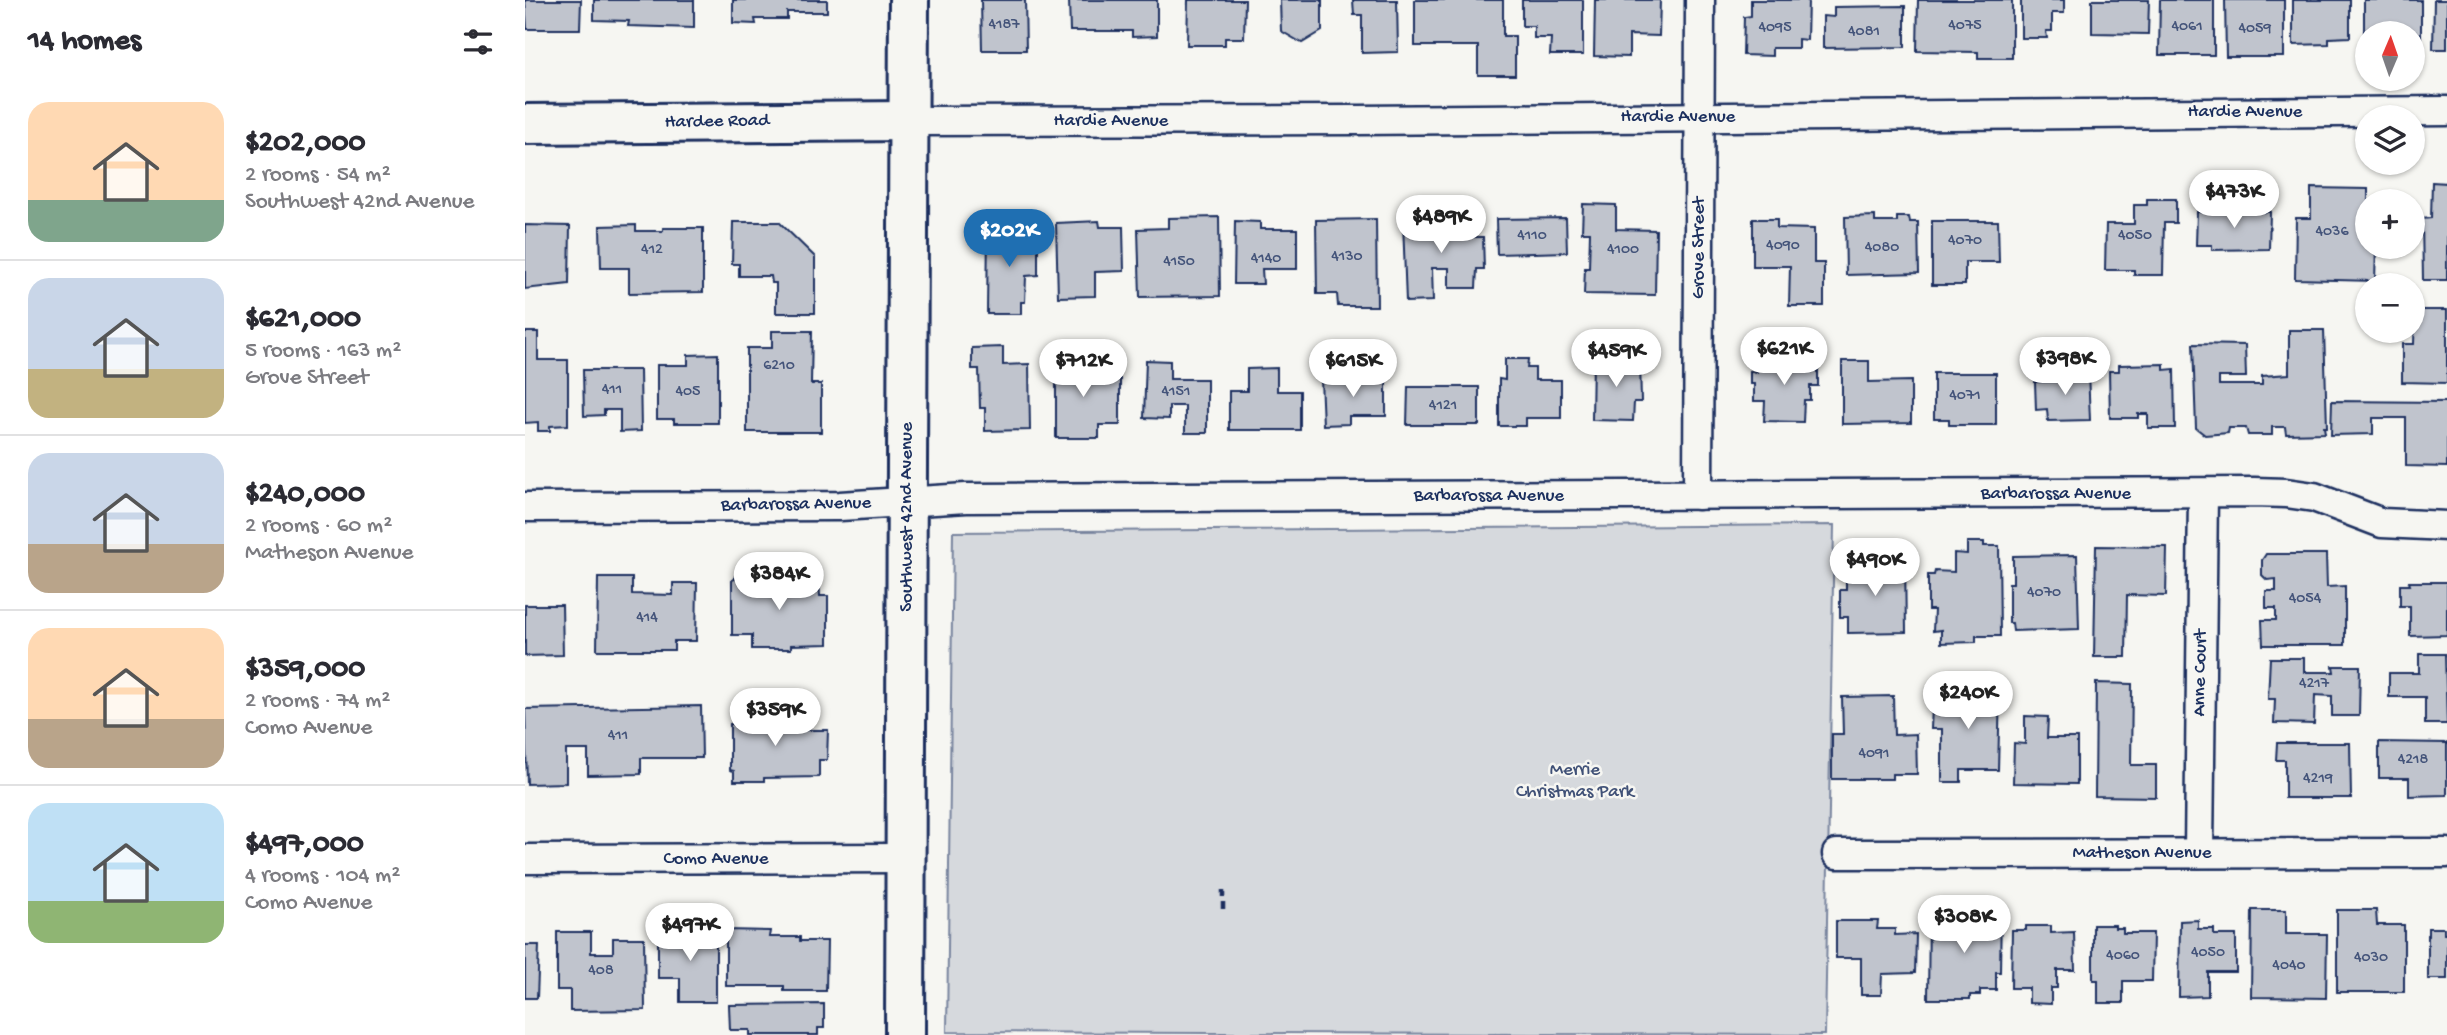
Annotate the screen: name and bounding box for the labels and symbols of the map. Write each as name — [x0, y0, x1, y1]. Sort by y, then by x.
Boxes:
house number: 4187 — [988, 16, 1020, 35]
house number: 4075 — [1948, 17, 1982, 36]
house number: 4061 — [2171, 18, 2203, 37]
house number: 4095 — [1758, 19, 1792, 38]
house number: 4059 — [2238, 20, 2272, 39]
north arrow — [2355, 21, 2425, 91]
house number: 4081 — [1848, 23, 1880, 42]
street label: Hardie Avenue — [2188, 101, 2303, 124]
street label: Hardie Avenue — [1621, 106, 1736, 129]
street label: Hardee Road — [664, 110, 771, 134]
street label: Hardie Avenue — [1054, 110, 1169, 133]
pin: $473K — [2185, 170, 2283, 230]
street label: Grove Street — [1688, 195, 1711, 299]
pin: $489K — [1392, 196, 1490, 255]
pin: $202K — [960, 210, 1058, 269]
house number: 4036 — [2315, 223, 2349, 242]
house number: 4110 — [1517, 227, 1547, 246]
house number: 4050 — [2118, 227, 2152, 246]
house number: 4070 — [1948, 232, 1982, 251]
house number: 4090 — [1766, 237, 1800, 256]
house number: 4080 — [1865, 239, 1899, 258]
house number: 412 — [641, 241, 663, 260]
house number: 4100 — [1607, 241, 1639, 260]
house number: 4130 — [1331, 248, 1363, 267]
house number: 4140 — [1251, 250, 1281, 269]
house number: 4150 — [1163, 253, 1195, 272]
pin: $621K — [1735, 328, 1833, 387]
pin: $459K — [1567, 330, 1665, 389]
pin: $398K — [2016, 338, 2114, 397]
pin: $712K — [1034, 340, 1132, 399]
pin: $615K — [1304, 340, 1402, 399]
house number: 6210 — [763, 357, 795, 376]
house number: 411 — [602, 381, 622, 400]
house number: 405 — [675, 383, 701, 402]
house number: 4151 — [1162, 383, 1190, 402]
house number: 4071 — [1949, 387, 1981, 406]
house number: 4121 — [1429, 397, 1457, 416]
street label: Southwest 42nd Avenue — [896, 422, 919, 612]
street label: Barbarossa Avenue — [1980, 483, 2131, 506]
street label: Barbarossa Avenue — [1413, 485, 1564, 508]
street label: Barbarossa Avenue — [720, 492, 872, 518]
pin: $490K — [1826, 538, 1924, 598]
pin: $384K — [730, 552, 828, 612]
house number: 4070 — [2027, 584, 2061, 603]
house number: 4054 — [2289, 590, 2322, 609]
house number: 414 — [636, 609, 658, 628]
street label: Anne Court — [2189, 627, 2213, 717]
pin: $240K — [1919, 672, 2017, 731]
house number: 4217 — [2299, 675, 2330, 694]
pin: $359K — [726, 688, 824, 748]
house number: 411 — [608, 727, 628, 746]
house number: 4091 — [1858, 745, 1890, 764]
house number: 4218 — [2398, 751, 2429, 770]
park label: Merrie Christmas Park — [1516, 759, 1635, 804]
house number: 4219 — [2303, 770, 2333, 789]
street label: Matheson Avenue — [2072, 842, 2212, 865]
street label: Como Avenue — [663, 848, 769, 871]
pin: $308K — [1915, 895, 2013, 955]
pin: $497K — [641, 904, 739, 963]
house number: 4050 — [2191, 944, 2225, 963]
house number: 4060 — [2106, 947, 2140, 966]
house number: 4030 — [2354, 949, 2388, 968]
house number: 4040 — [2272, 957, 2306, 976]
house number: 408 — [588, 962, 614, 981]

